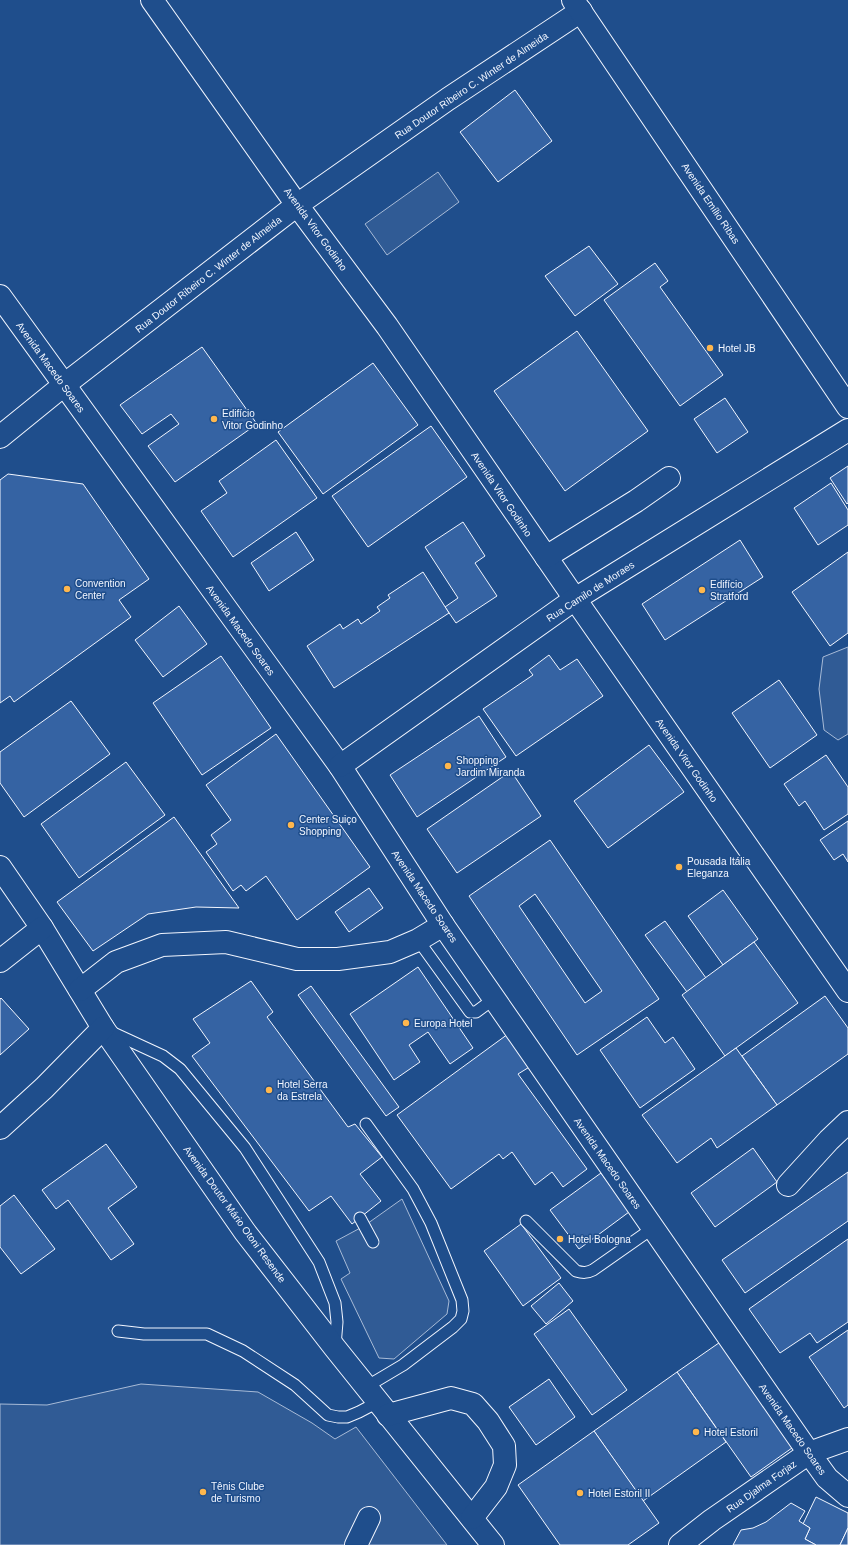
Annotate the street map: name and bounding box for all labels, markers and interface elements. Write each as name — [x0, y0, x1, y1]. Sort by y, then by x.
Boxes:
street label: Rua Doutor Ribeiro C. Winter de Almeida — [393, 30, 550, 141]
street label: Avenida Emílio Ribas — [679, 161, 742, 246]
street label: Avenida Vitor Godinho — [282, 186, 350, 273]
street label: Rua Doutor Ribeiro C. Winter de Almeida — [133, 214, 284, 335]
street label: Avenida Macedo Soares — [14, 320, 87, 415]
marker: Hotel JB — [705, 343, 715, 353]
place label: Hotel JB — [718, 343, 756, 354]
place label: Edifício Vitor Godinho — [222, 408, 283, 431]
marker: Edifício Vitor Godinho — [209, 414, 219, 424]
street label: Avenida Vitor Godinho — [469, 450, 534, 539]
street label: Rua Camilo de Moraes — [544, 559, 636, 624]
place label: Convention Center — [75, 578, 126, 601]
place label: Edifício Stratford — [710, 579, 748, 602]
street label: Avenida Macedo Soares — [204, 583, 277, 678]
marker: Convention Center — [62, 584, 72, 594]
marker: Edifício Stratford — [697, 585, 707, 595]
street label: Avenida Vitor Godinho — [653, 716, 720, 805]
place label: Shopping Jardim Miranda — [456, 755, 525, 778]
marker: Shopping Jardim Miranda — [443, 761, 453, 771]
place label: Center Suiço Shopping — [299, 814, 357, 837]
marker: Center Suiço Shopping — [286, 820, 296, 830]
street label: Avenida Macedo Soares — [390, 848, 460, 944]
place label: Pousada Itália Eleganza — [687, 856, 751, 879]
marker: Pousada Itália Eleganza — [674, 862, 684, 872]
marker: Europa Hotel — [401, 1018, 411, 1028]
place label: Europa Hotel — [414, 1018, 472, 1029]
place label: Hotel Serra da Estrela — [277, 1079, 328, 1102]
marker: Hotel Serra da Estrela — [264, 1085, 274, 1095]
street label: Avenida Macedo Soares — [572, 1116, 643, 1211]
street label: Avenida Doutor Mário Otoni Resende — [181, 1144, 288, 1285]
marker: Hotel Bologna — [555, 1234, 565, 1244]
place label: Hotel Bologna — [568, 1234, 631, 1245]
street label: Avenida Macedo Soares — [757, 1382, 828, 1477]
marker: Hotel Estoril — [691, 1427, 701, 1437]
place label: Hotel Estoril — [704, 1427, 758, 1438]
street label: Rua Djalma Forjaz — [724, 1458, 798, 1515]
place label: Tênis Clube de Turismo — [211, 1481, 265, 1504]
marker: Tênis Clube de Turismo — [198, 1487, 208, 1497]
marker: Hotel Estoril II — [575, 1488, 585, 1498]
place label: Hotel Estoril II — [588, 1488, 650, 1499]

